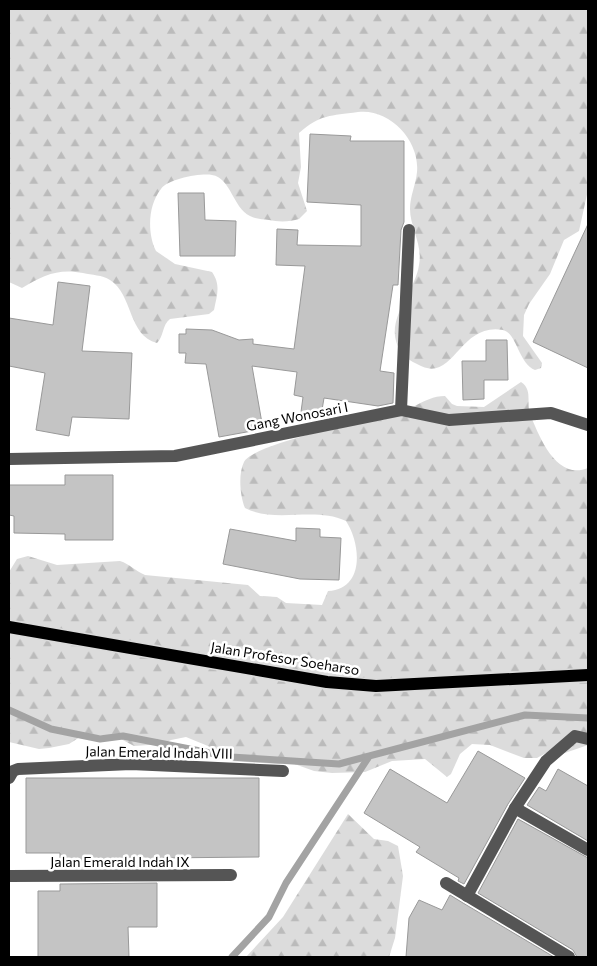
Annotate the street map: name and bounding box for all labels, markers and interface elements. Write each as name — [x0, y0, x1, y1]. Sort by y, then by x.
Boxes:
street label: Gang Wonosari I — [245, 398, 349, 434]
street label: Jalan Profesor Soeharso — [209, 638, 361, 678]
street label: Jalan Emerald Indah VIII — [85, 742, 233, 762]
street label: Jalan Emerald Indah IX — [50, 853, 190, 870]

